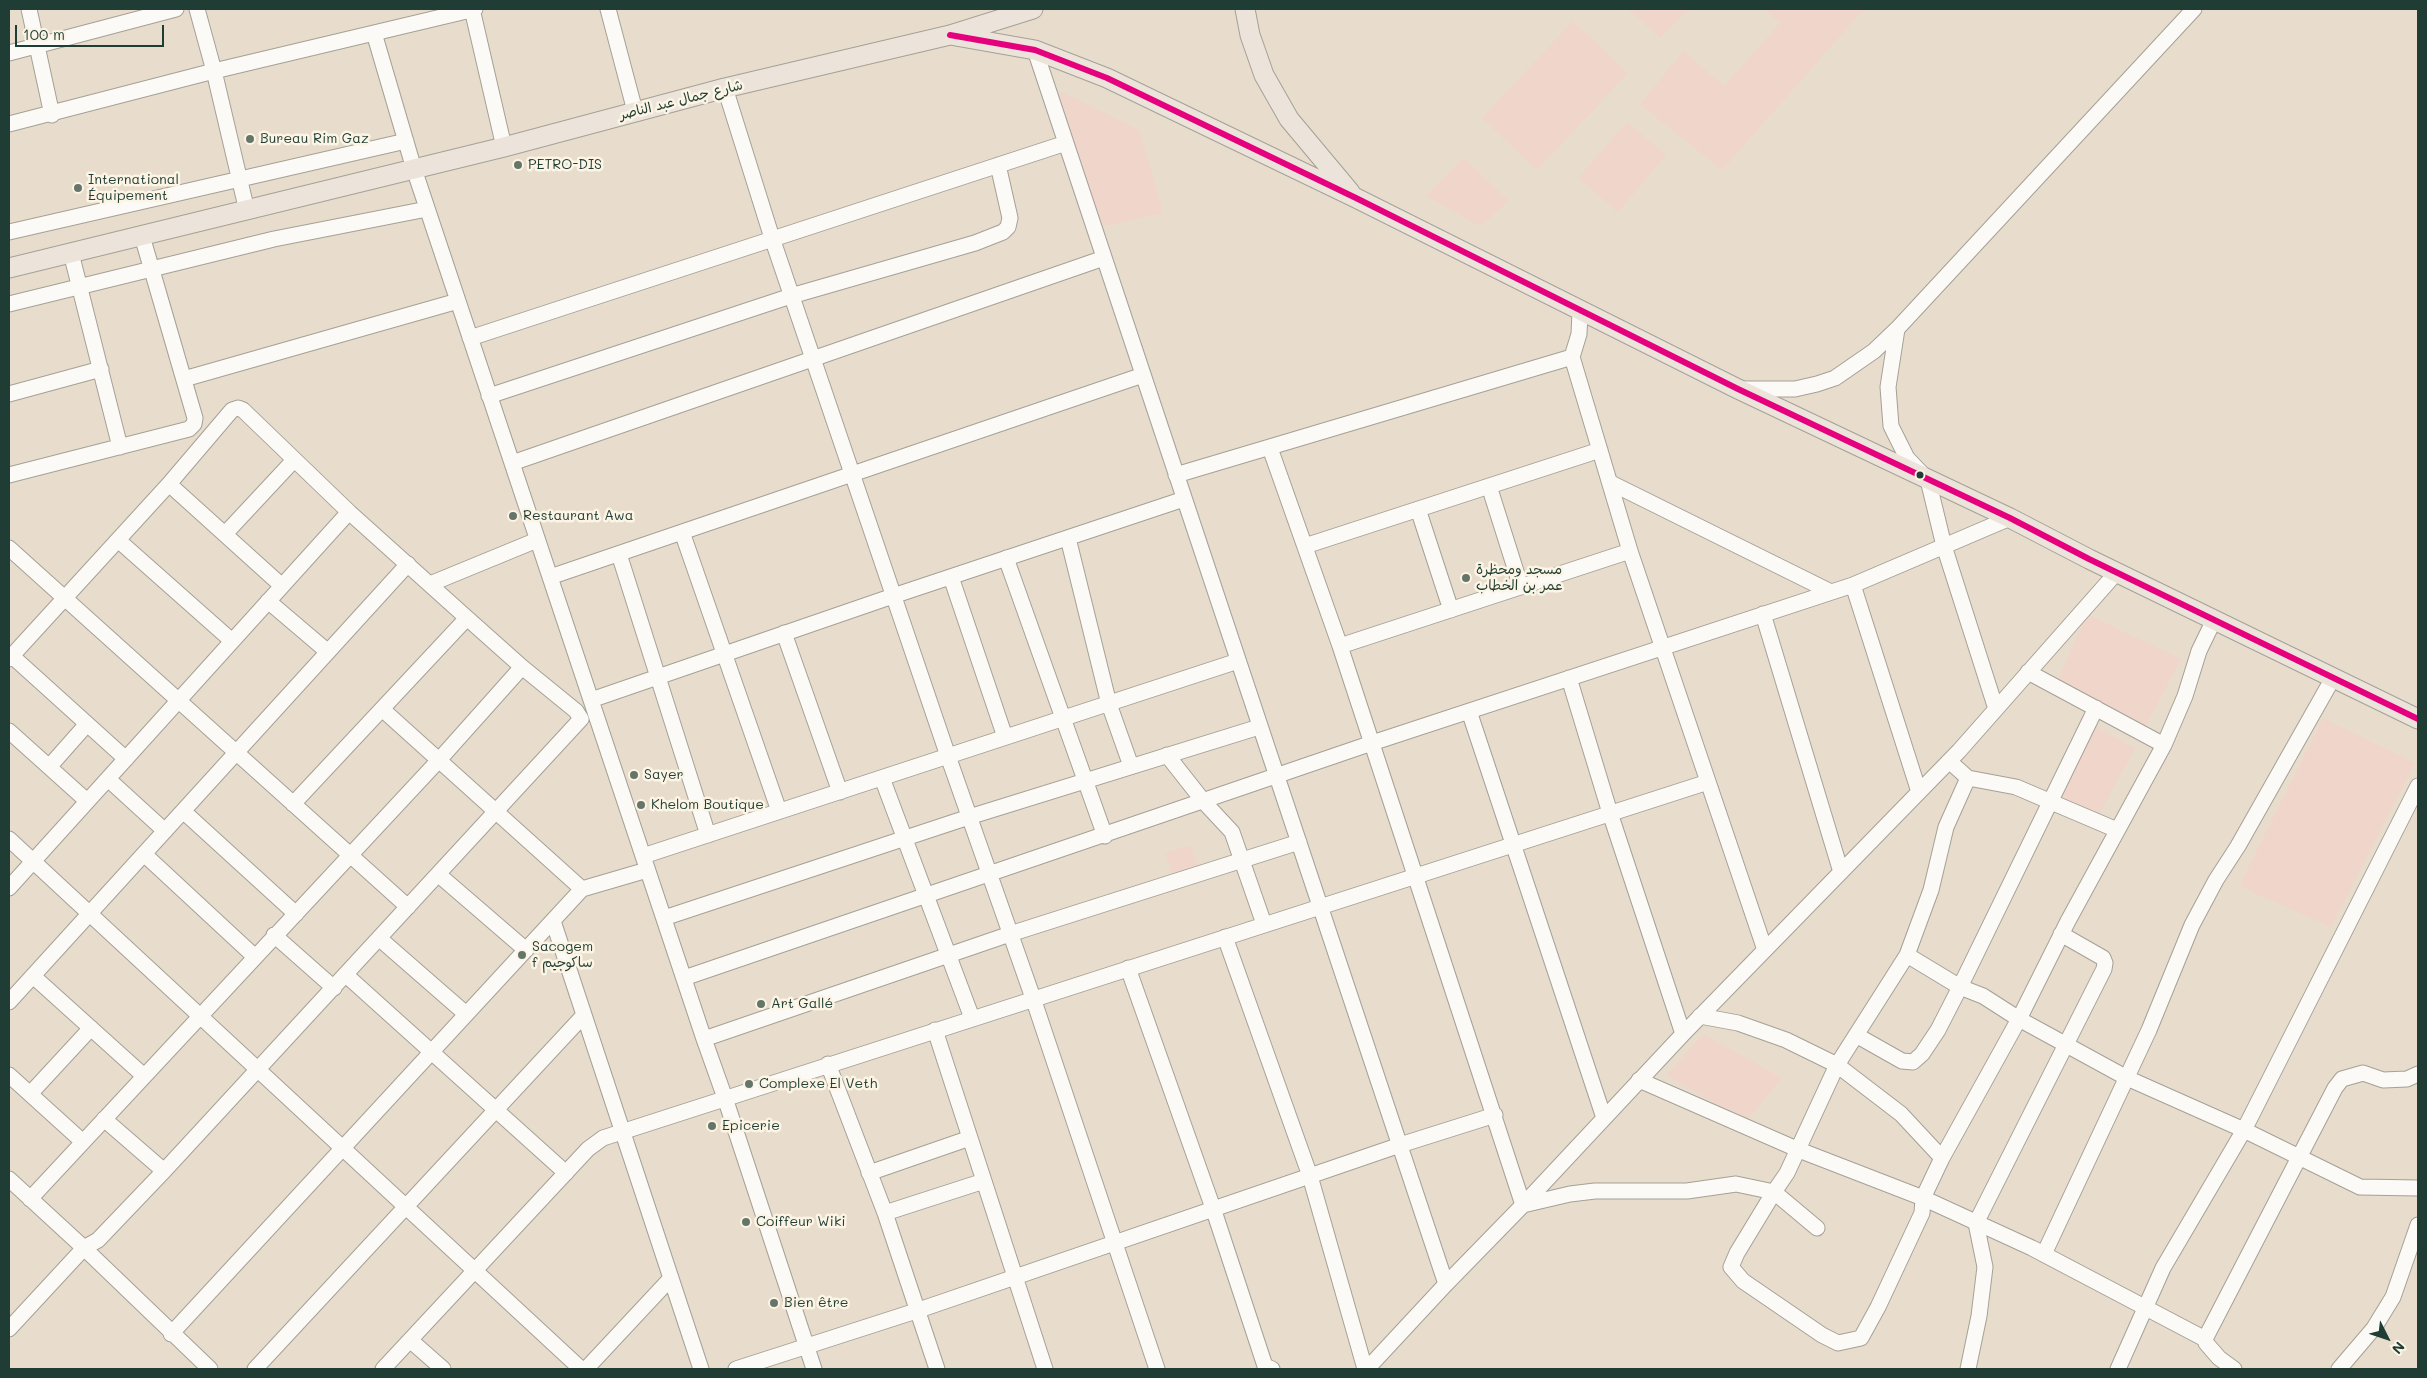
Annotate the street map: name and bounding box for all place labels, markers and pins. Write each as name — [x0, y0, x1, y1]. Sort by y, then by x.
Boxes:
place label: Bureau Rim Gaz — [260, 131, 369, 147]
marker: Bureau Rim Gaz — [244, 133, 256, 145]
place label: PETRO-DIS — [528, 157, 602, 173]
marker: PETRO-DIS — [512, 159, 524, 171]
place label: International Équipement — [88, 172, 179, 204]
marker: International Équipement — [72, 182, 84, 194]
unlabelled marker — [1915, 470, 1925, 480]
place label: Restaurant Awa — [523, 508, 633, 524]
marker: Restaurant Awa — [507, 510, 519, 522]
place label: مسجد ومحظرة عمر بن الخطاب — [1476, 562, 1563, 594]
marker: مسجد ومحظرة عمر بن الخطاب — [1460, 572, 1472, 584]
place label: Sayer — [644, 767, 684, 783]
marker: Sayer — [628, 769, 640, 781]
place label: Khelom Boutique — [651, 797, 764, 813]
marker: Khelom Boutique — [635, 799, 647, 811]
place label: Sacogem f ساكوجيم — [532, 939, 593, 972]
marker: Sacogem f ساكوجيم — [516, 949, 528, 961]
place label: Art Gallé — [771, 996, 833, 1012]
marker: Art Gallé — [755, 998, 767, 1010]
place label: Complexe El Veth — [759, 1076, 877, 1092]
marker: Complexe El Veth — [743, 1078, 755, 1090]
place label: Epicerie — [722, 1118, 780, 1134]
marker: Epicerie — [706, 1120, 718, 1132]
place label: Coiffeur Wiki — [756, 1214, 846, 1230]
marker: Coiffeur Wiki — [740, 1216, 752, 1228]
place label: Bien être — [784, 1295, 848, 1311]
marker: Bien être — [768, 1297, 780, 1309]

